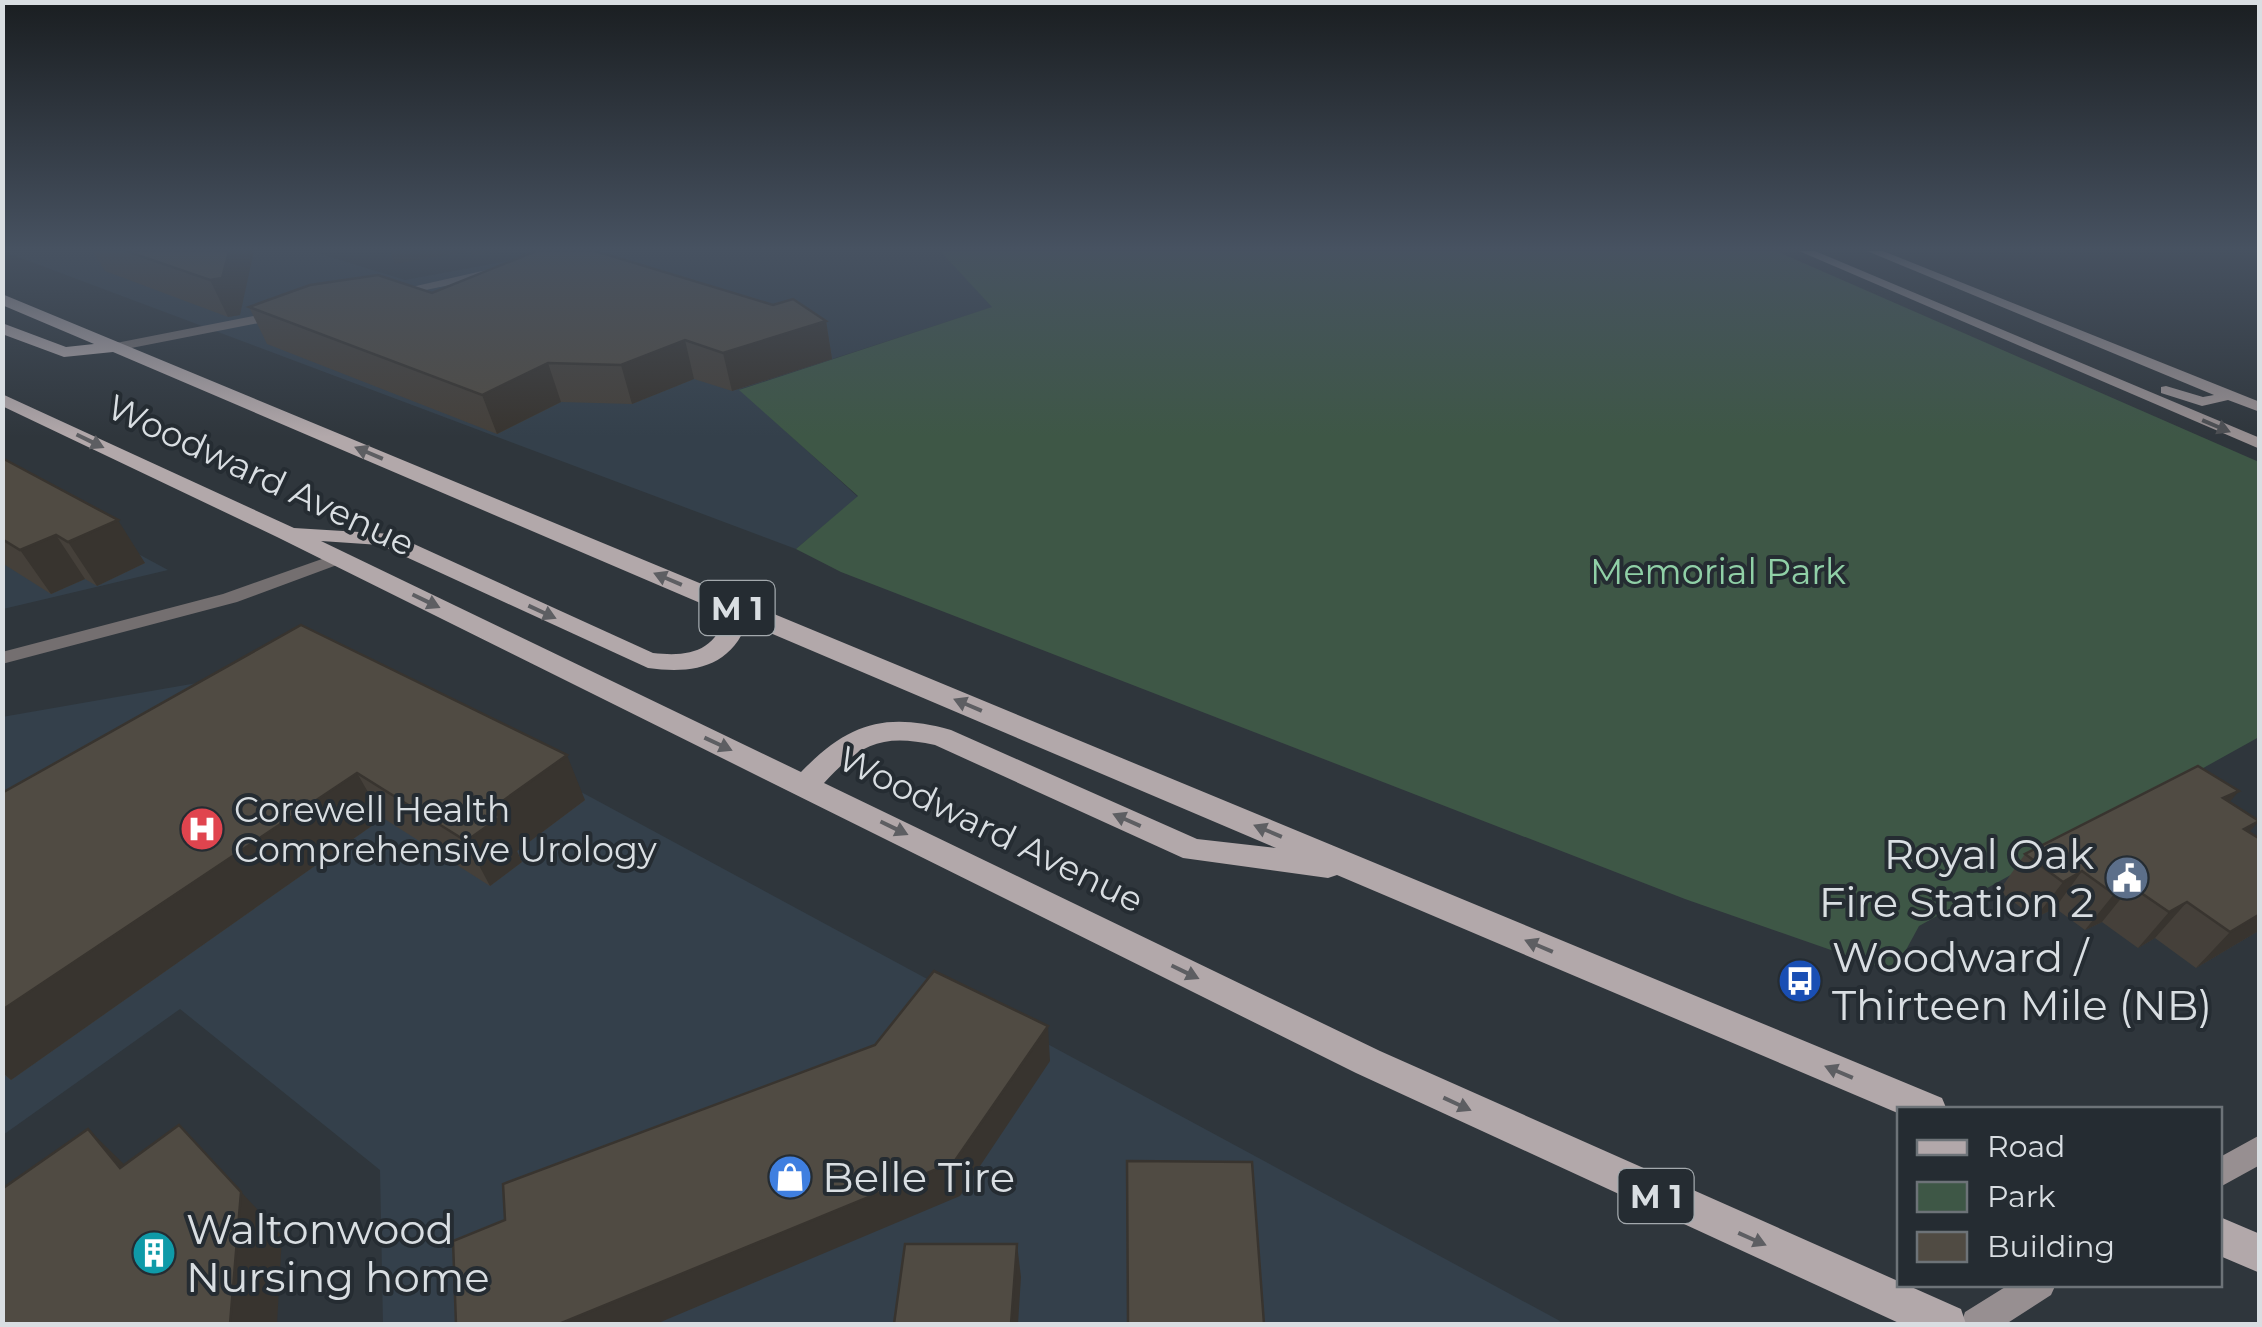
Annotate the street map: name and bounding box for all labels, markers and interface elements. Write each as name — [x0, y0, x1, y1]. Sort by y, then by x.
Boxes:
street label: Woodward Avenue — [101, 385, 421, 565]
one-way arrow — [2202, 418, 2231, 434]
one-way arrow — [76, 432, 105, 449]
one-way arrow — [354, 445, 384, 461]
park label: Memorial Park — [1590, 550, 1846, 593]
one-way arrow — [654, 571, 683, 587]
road number: M 1 — [700, 581, 774, 635]
one-way arrow — [412, 592, 441, 609]
one-way arrow — [528, 603, 557, 620]
one-way arrow — [953, 697, 983, 713]
one-way arrow — [704, 735, 733, 752]
street label: Woodward Avenue — [832, 736, 1150, 922]
place label: Corewell Health Comprehensive Urology — [234, 788, 657, 871]
hospital icon: Corewell Health Comprehensive Urology — [179, 806, 225, 852]
one-way arrow — [1112, 812, 1141, 829]
one-way arrow — [879, 820, 908, 837]
one-way arrow — [1252, 823, 1282, 839]
place label: Royal Oak Fire Station 2 — [1819, 828, 2094, 928]
public building icon: Royal Oak Fire Station 2 — [2104, 855, 2150, 901]
place label: Woodward / Thirteen Mile (NB) — [1832, 931, 2212, 1031]
one-way arrow — [1524, 938, 1554, 954]
bus stop icon: Woodward / Thirteen Mile (NB) — [1777, 958, 1823, 1004]
one-way arrow — [1171, 964, 1200, 981]
one-way arrow — [1824, 1064, 1854, 1080]
one-way arrow — [1442, 1095, 1471, 1112]
legend — [1897, 1107, 2222, 1287]
text: Road — [1987, 1128, 2065, 1165]
place label: Belle Tire — [822, 1151, 1015, 1203]
shop icon: Belle Tire — [767, 1154, 813, 1200]
road number: M 1 — [1618, 1169, 1694, 1223]
text: Park — [1987, 1178, 2056, 1215]
place label: Waltonwood Nursing home — [186, 1203, 490, 1303]
text: Building — [1987, 1228, 2115, 1265]
building icon: Waltonwood Nursing home — [131, 1230, 177, 1276]
one-way arrow — [1737, 1231, 1767, 1247]

